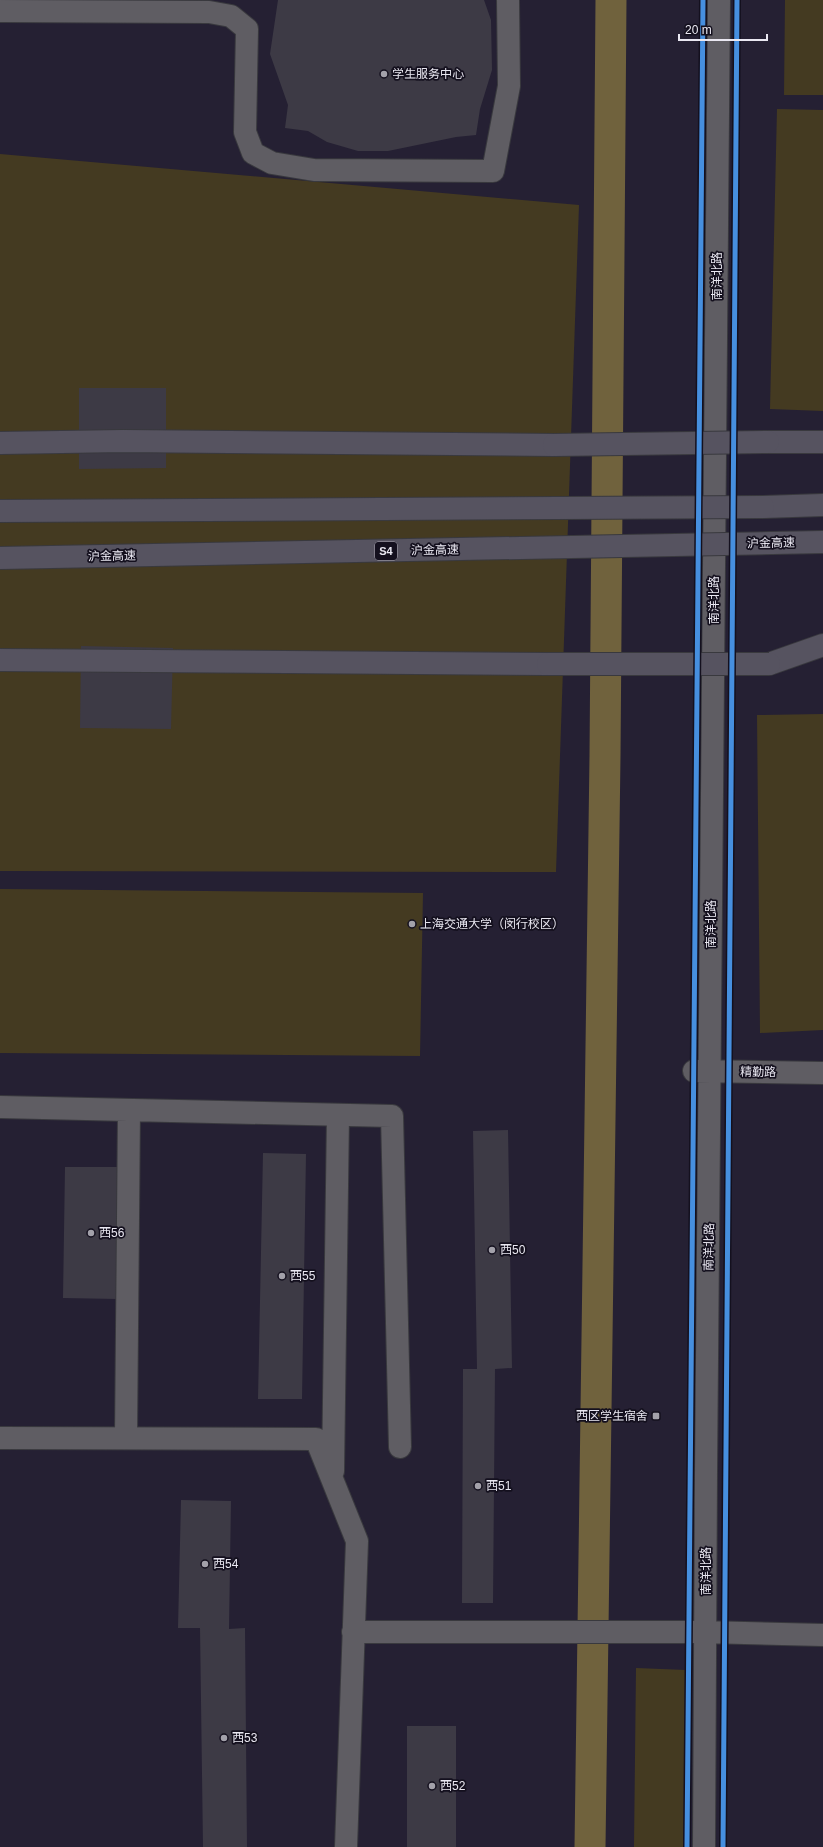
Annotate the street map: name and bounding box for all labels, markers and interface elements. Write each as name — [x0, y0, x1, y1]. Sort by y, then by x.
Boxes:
scale bar — [679, 16, 767, 42]
text: 20 m — [685, 23, 712, 37]
place label: 学生服务中心 — [392, 67, 464, 81]
marker: 学生服务中心 — [379, 69, 389, 79]
street label: 南洋北路 — [710, 252, 724, 300]
street label: 沪金高速 — [747, 536, 795, 550]
road number: S4 — [375, 542, 397, 560]
street label: 沪金高速 — [411, 543, 459, 557]
street label: 沪金高速 — [88, 549, 136, 563]
street label: 南洋北路 — [707, 576, 721, 624]
street label: 南洋北路 — [704, 900, 718, 948]
place label: 上海交通大学（闵行校区） — [420, 917, 564, 931]
marker: 上海交通大学（闵行校区） — [407, 919, 417, 929]
street label: 精勤路 — [740, 1065, 776, 1079]
street label: 南洋北路 — [702, 1223, 716, 1271]
place label: 西56 — [99, 1226, 125, 1240]
marker: 西56 — [86, 1228, 96, 1238]
place label: 西50 — [500, 1243, 526, 1257]
marker: 西50 — [487, 1245, 497, 1255]
place label: 西55 — [290, 1269, 316, 1283]
marker: 西55 — [277, 1271, 287, 1281]
place label: 西区学生宿舍 — [576, 1409, 648, 1423]
marker: 西区学生宿舍 — [651, 1411, 661, 1421]
place label: 西51 — [486, 1479, 512, 1493]
marker: 西51 — [473, 1481, 483, 1491]
street label: 南洋北路 — [699, 1547, 713, 1595]
place label: 西54 — [213, 1557, 239, 1571]
marker: 西54 — [200, 1559, 210, 1569]
place label: 西53 — [232, 1731, 258, 1745]
marker: 西53 — [219, 1733, 229, 1743]
place label: 西52 — [440, 1779, 466, 1793]
marker: 西52 — [427, 1781, 437, 1791]

